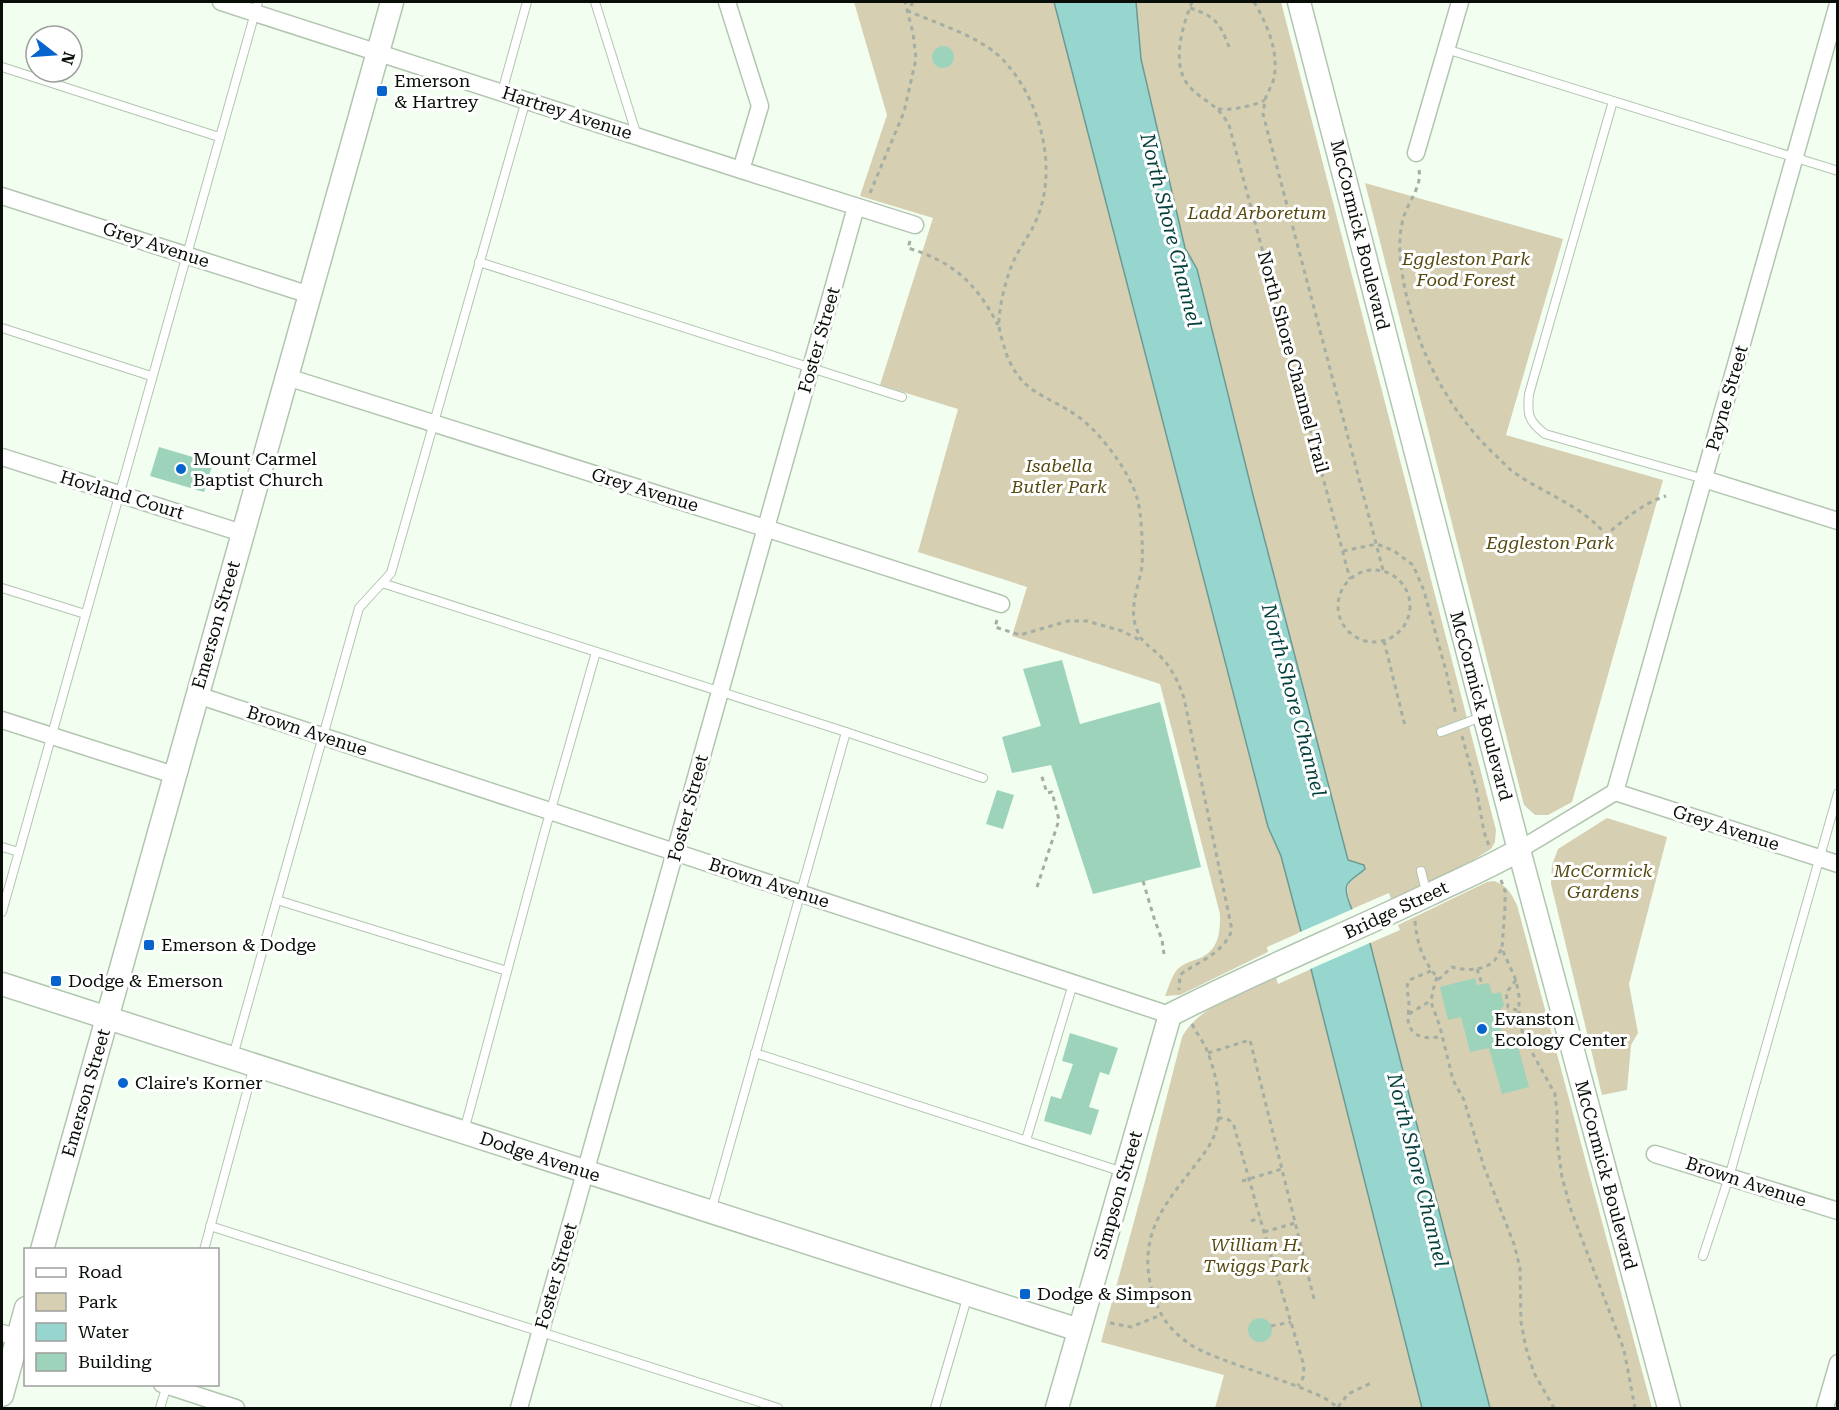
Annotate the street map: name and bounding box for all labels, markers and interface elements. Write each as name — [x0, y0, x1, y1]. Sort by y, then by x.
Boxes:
north arrow — [24, 24, 84, 84]
text: N — [57, 50, 79, 67]
place label: Emerson & Hartrey — [394, 70, 479, 112]
street label: Hartrey Avenue — [499, 82, 635, 143]
marker: Emerson & Hartrey — [375, 84, 389, 98]
water label: North Shore Channel — [1135, 130, 1207, 329]
street label: McCormick Boulevard — [1327, 138, 1394, 333]
park label: Ladd Arboretum — [1187, 202, 1327, 223]
street label: Grey Avenue — [100, 217, 212, 272]
park label: Eggleston Park Food Forest — [1401, 248, 1530, 290]
street label: North Shore Channel Trail — [1254, 249, 1333, 476]
street label: Foster Street — [793, 284, 844, 395]
street label: Payne Street — [1701, 342, 1752, 453]
place label: Mount Carmel Baptist Church — [193, 448, 324, 490]
park label: Isabella Butler Park — [1010, 455, 1107, 497]
marker: Mount Carmel Baptist Church — [174, 462, 188, 476]
street label: Grey Avenue — [589, 463, 701, 516]
street label: Hovland Court — [58, 466, 187, 523]
park label: Eggleston Park — [1485, 532, 1614, 553]
street label: Emerson Street — [187, 558, 244, 691]
water label: North Shore Channel — [1256, 600, 1331, 799]
street label: McCormick Boulevard — [1446, 609, 1517, 803]
street label: Brown Avenue — [244, 701, 370, 760]
street label: Foster Street — [663, 752, 712, 864]
street label: Grey Avenue — [1670, 800, 1782, 855]
street label: Brown Avenue — [706, 853, 832, 912]
park label: McCormick Gardens — [1553, 860, 1652, 902]
street label: Bridge Street — [1340, 876, 1451, 943]
place label: Emerson & Dodge — [161, 934, 316, 955]
marker: Emerson & Dodge — [142, 938, 156, 952]
place label: Dodge & Emerson — [68, 970, 223, 991]
marker: Dodge & Emerson — [49, 974, 63, 988]
place label: Evanston Ecology Center — [1494, 1008, 1627, 1050]
marker: Evanston Ecology Center — [1475, 1022, 1489, 1036]
street label: Emerson Street — [57, 1026, 114, 1159]
water label: North Shore Channel — [1382, 1070, 1454, 1269]
place label: Claire's Korner — [135, 1072, 263, 1093]
marker: Claire's Korner — [116, 1076, 130, 1090]
street label: McCormick Boulevard — [1571, 1078, 1642, 1272]
street label: Dodge Avenue — [477, 1127, 603, 1186]
street label: Simpson Street — [1089, 1128, 1146, 1261]
street label: Brown Avenue — [1683, 1152, 1809, 1211]
street label: Foster Street — [530, 1220, 581, 1331]
park label: William H. Twiggs Park — [1203, 1234, 1309, 1276]
legend — [24, 1248, 219, 1386]
text: Road — [78, 1261, 123, 1282]
place label: Dodge & Simpson — [1037, 1283, 1192, 1304]
marker: Dodge & Simpson — [1018, 1287, 1032, 1301]
text: Park — [78, 1291, 118, 1312]
text: Water — [78, 1321, 129, 1342]
text: Building — [78, 1351, 152, 1372]

